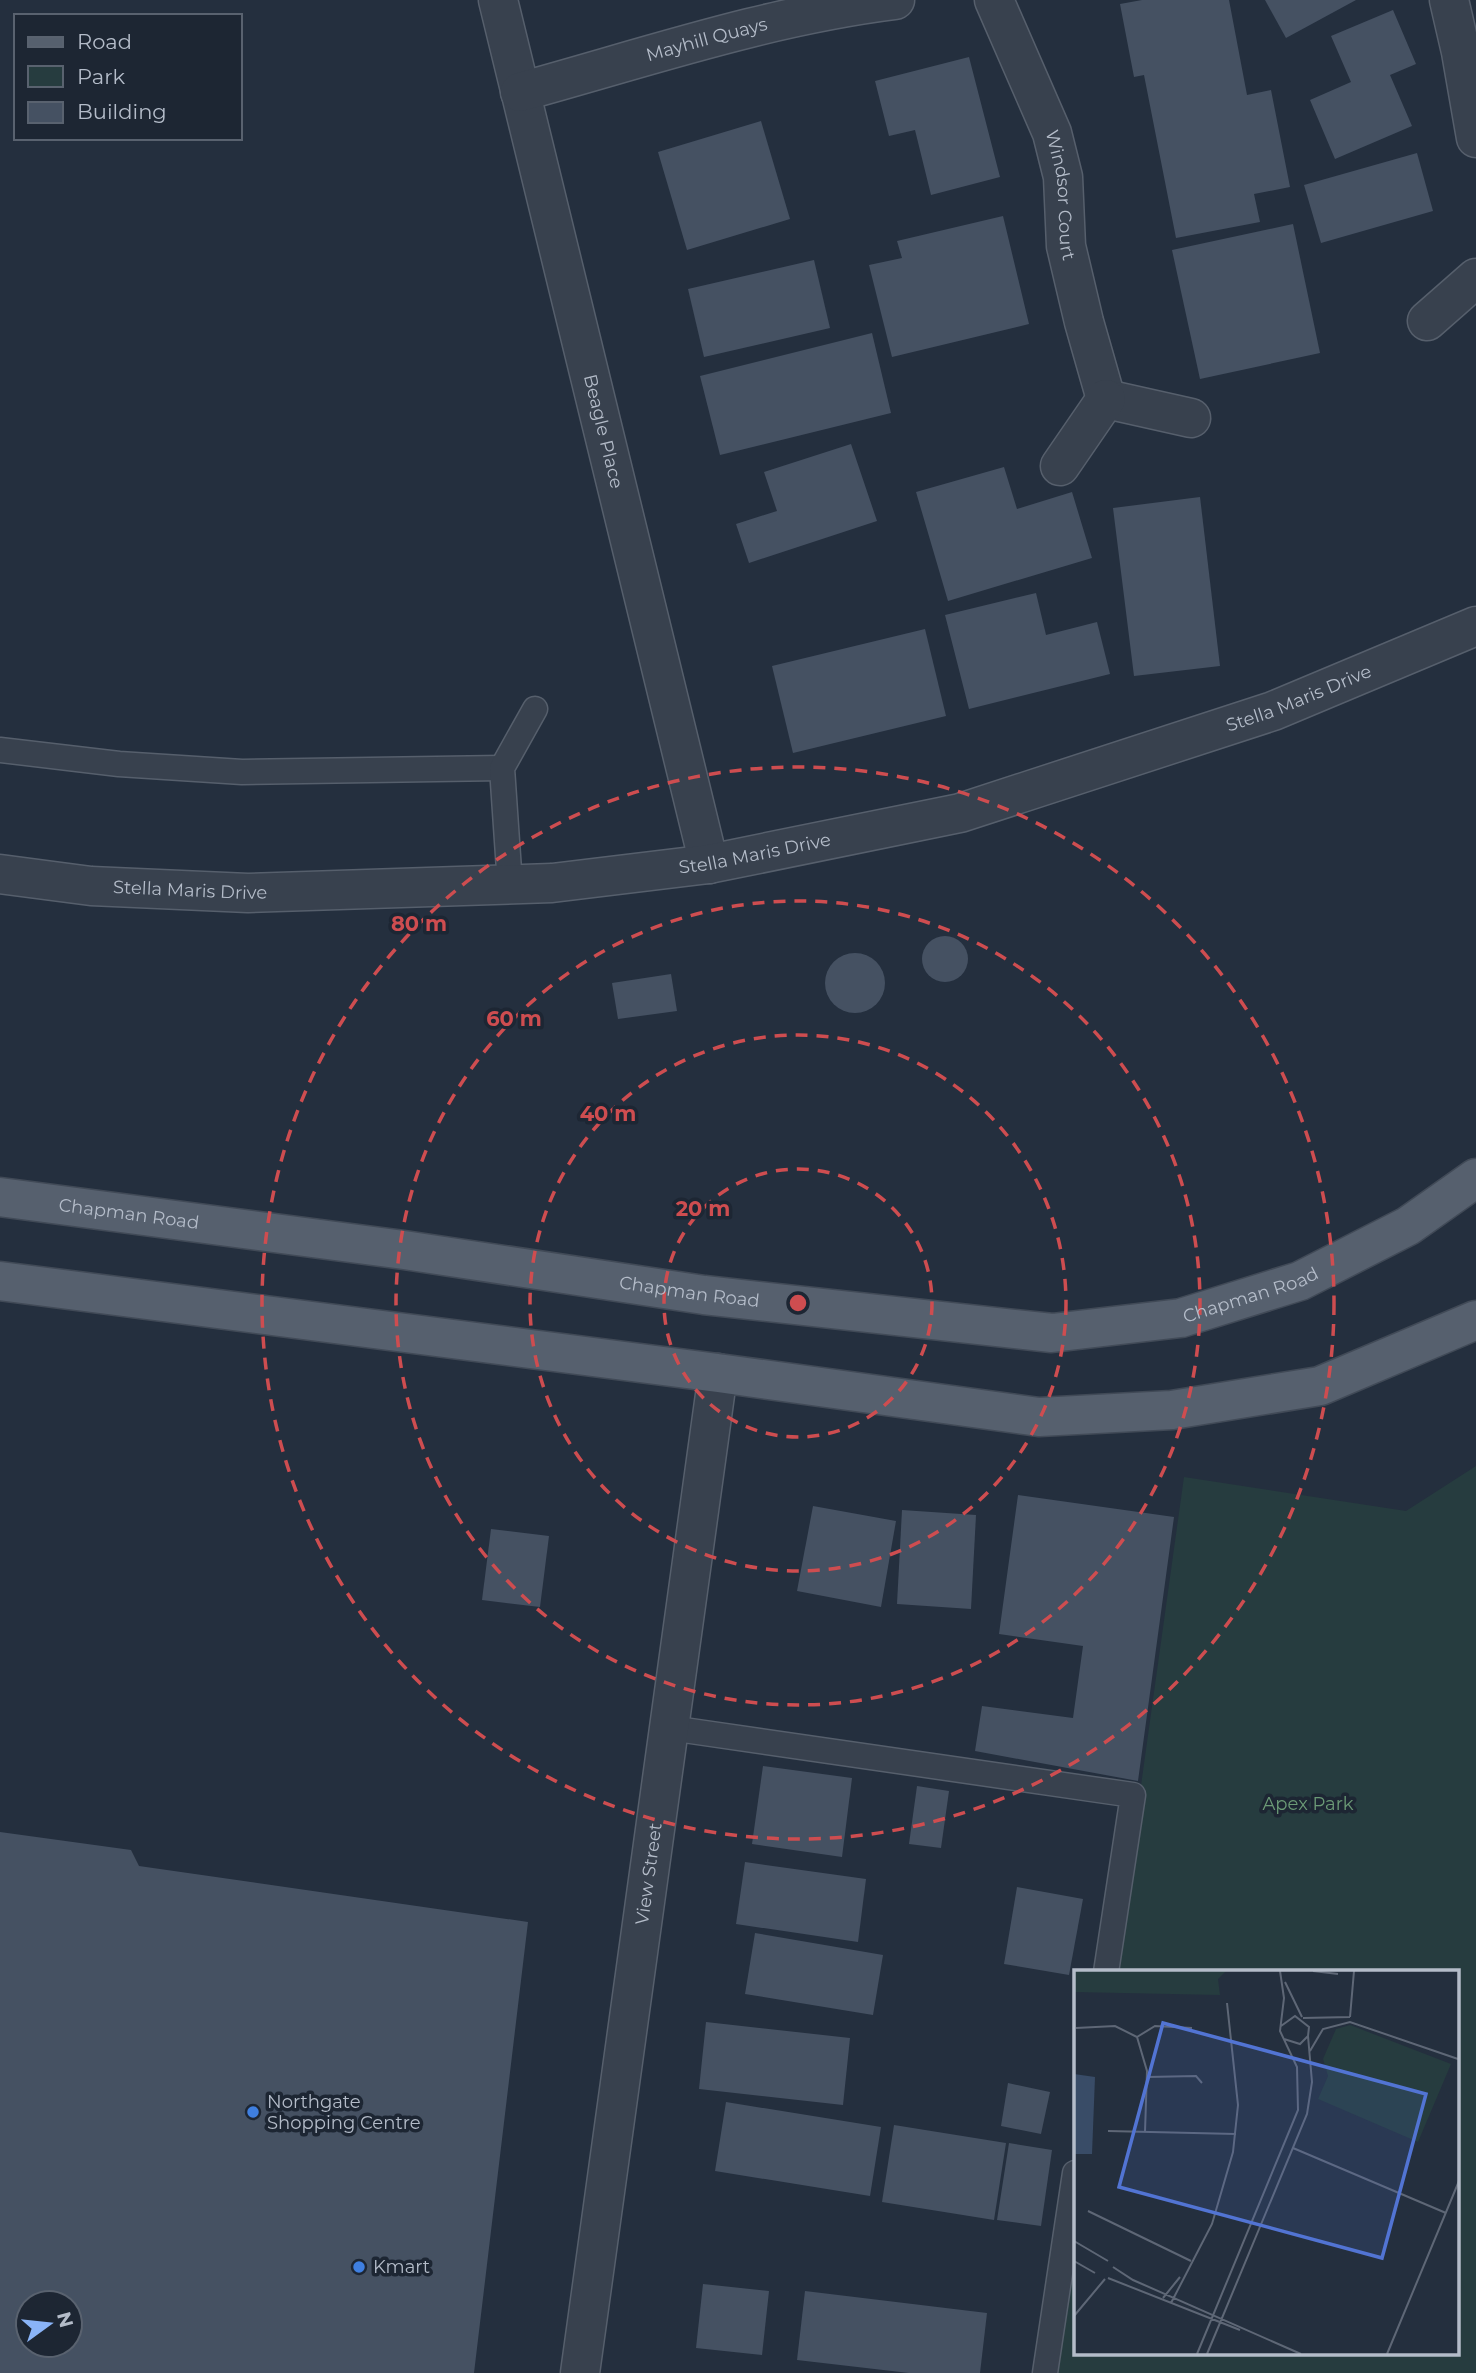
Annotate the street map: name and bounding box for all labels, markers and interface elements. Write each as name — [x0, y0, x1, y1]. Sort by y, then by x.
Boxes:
street label: Mayhill Quays — [644, 13, 770, 66]
legend — [14, 14, 242, 140]
text: Road — [77, 29, 132, 54]
text: Park — [77, 64, 125, 89]
text: Building — [77, 99, 167, 124]
street label: Windsor Court — [1041, 128, 1080, 262]
street label: Beagle Place — [579, 372, 628, 491]
street label: Stella Maris Drive — [1223, 660, 1375, 737]
street label: Stella Maris Drive — [677, 829, 833, 879]
street label: Stella Maris Drive — [112, 876, 268, 904]
text: 80 m — [391, 911, 447, 936]
text: 60 m — [486, 1006, 542, 1031]
text: 40 m — [580, 1101, 636, 1126]
street label: Chapman Road — [57, 1194, 200, 1234]
text: 20 m — [676, 1196, 730, 1221]
street label: Chapman Road — [1180, 1262, 1322, 1328]
street label: Chapman Road — [618, 1271, 761, 1312]
centre of rings — [786, 1291, 810, 1315]
park label: Apex Park — [1262, 1793, 1354, 1815]
street label: View Street — [631, 1821, 667, 1926]
inset map — [1074, 1970, 1458, 2356]
place label: Northgate Shopping Centre — [267, 2091, 421, 2134]
marker: Northgate Shopping Centre — [245, 2104, 261, 2120]
place label: Kmart — [373, 2256, 430, 2278]
marker: Kmart — [351, 2259, 367, 2275]
north arrow — [14, 2289, 84, 2359]
text: N — [52, 2309, 78, 2330]

